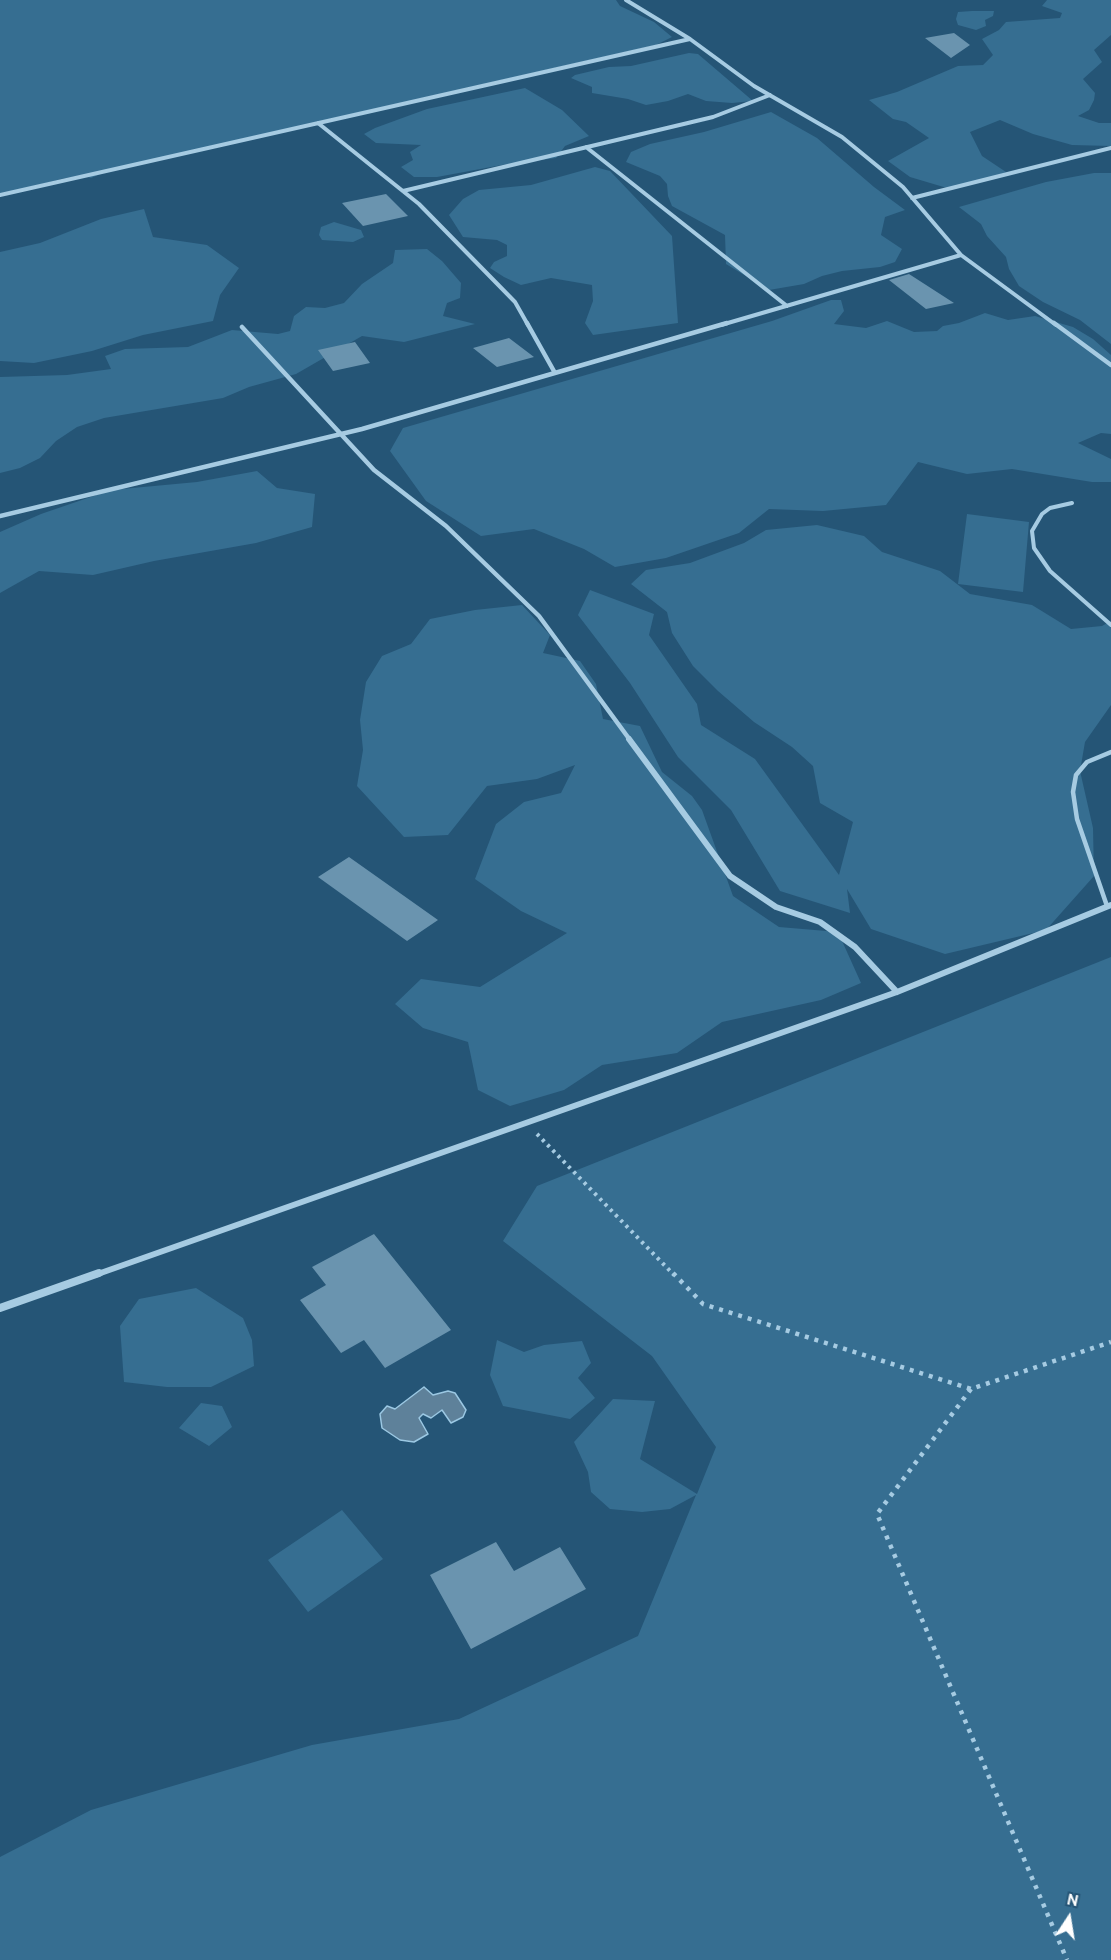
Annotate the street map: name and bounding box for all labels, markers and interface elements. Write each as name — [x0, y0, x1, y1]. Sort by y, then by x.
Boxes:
north arrow — [1039, 1888, 1099, 1948]
text: N — [1065, 1889, 1080, 1910]

